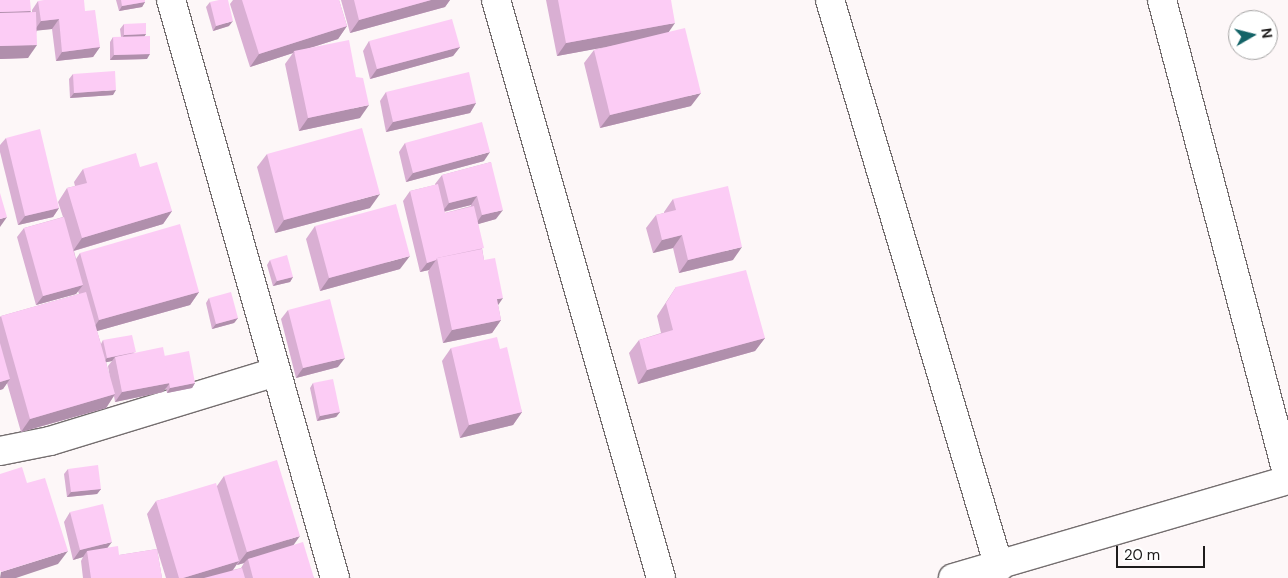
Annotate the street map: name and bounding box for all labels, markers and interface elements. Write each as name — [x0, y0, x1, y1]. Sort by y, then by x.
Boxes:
north arrow — [1228, 10, 1278, 60]
text: N — [1257, 27, 1276, 39]
scale bar — [1118, 536, 1207, 568]
text: 20 m — [1124, 545, 1160, 565]

